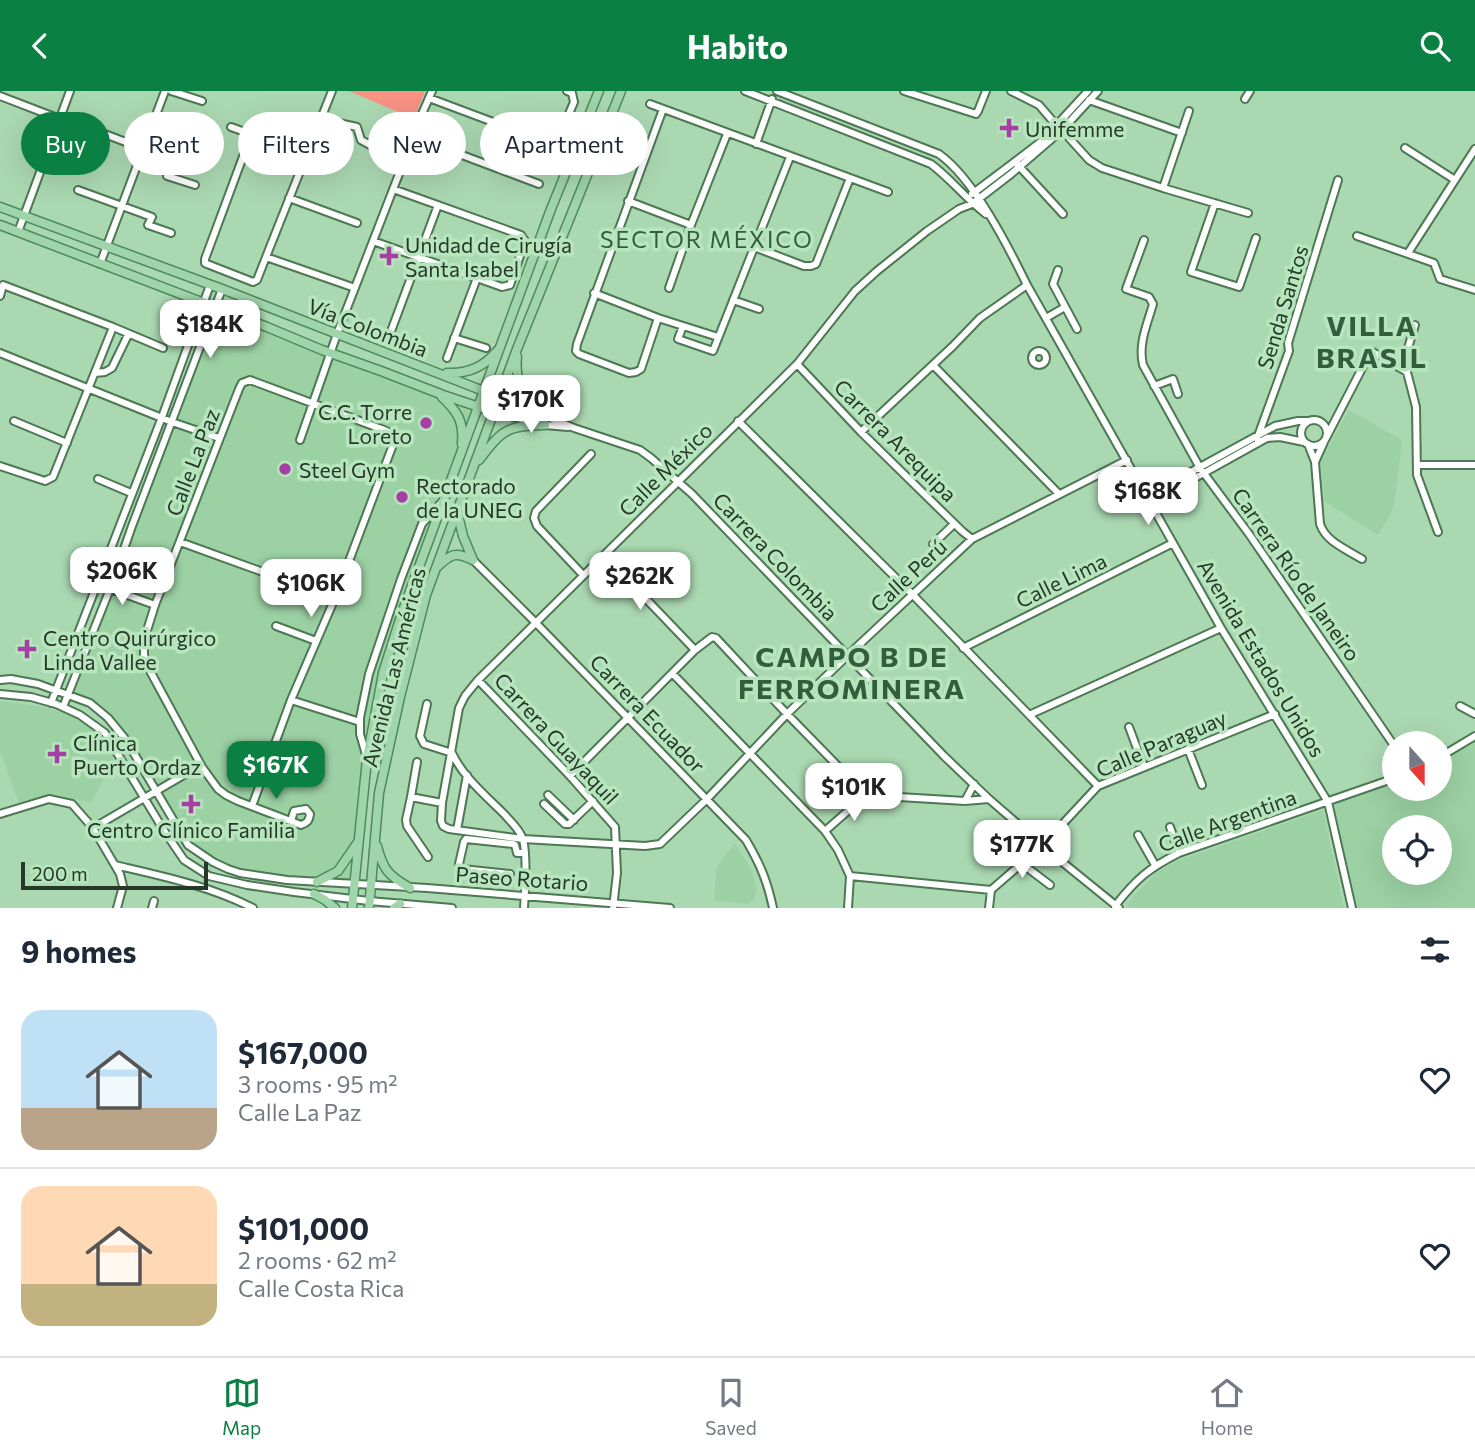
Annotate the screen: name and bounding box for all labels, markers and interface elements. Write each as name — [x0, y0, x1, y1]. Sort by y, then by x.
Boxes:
text: Habito — [687, 26, 788, 66]
icon: back — [21, 27, 59, 65]
icon: search — [1416, 27, 1454, 65]
chip: Buy — [21, 112, 110, 175]
chip: Rent — [124, 112, 224, 175]
chip: Filters — [238, 112, 354, 175]
chip: New — [368, 112, 466, 175]
chip: Apartment — [480, 112, 648, 175]
place label: Unifemme — [1025, 116, 1124, 141]
marker: Unifemme — [999, 118, 1019, 138]
district label: SECTOR MÉXICO — [600, 225, 814, 253]
place label: Unidad de Cirugía Santa Isabel — [405, 232, 572, 281]
street label: Senda Santos — [1251, 242, 1313, 372]
marker: Unidad de Cirugía Santa Isabel — [379, 246, 399, 266]
street label: Vía Colombia — [304, 293, 432, 361]
pin: $184K — [161, 301, 259, 360]
district label: VILLA BRASIL — [1316, 308, 1428, 374]
text: $184K — [176, 309, 244, 337]
street label: Carrera Arequipa — [830, 374, 962, 506]
pin: $170K — [482, 375, 580, 435]
text: $170K — [497, 384, 565, 412]
place label: C.C. Torre Loreto — [318, 399, 412, 448]
street label: Calle La Paz — [160, 405, 224, 519]
marker: C.C. Torre Loreto — [418, 415, 434, 431]
street label: Calle México — [613, 417, 717, 521]
place label: Steel Gym — [299, 457, 395, 482]
marker: Steel Gym — [277, 461, 293, 477]
pin: $168K — [1099, 467, 1197, 527]
place label: Rectorado de la UNEG — [416, 473, 523, 522]
text: $168K — [1114, 476, 1182, 504]
street label: Carrera Río de Janeiro — [1228, 483, 1366, 665]
street label: Carrera Colombia — [709, 487, 843, 625]
marker: Rectorado de la UNEG — [394, 489, 410, 505]
street label: Calle Perú — [865, 533, 951, 617]
pin: $206K — [73, 547, 171, 607]
street label: Calle Lima — [1012, 547, 1110, 613]
pin: $262K — [591, 553, 689, 612]
street label: Avenida Estados Unidos — [1193, 555, 1331, 761]
text: $206K — [86, 556, 158, 584]
pin: $106K — [262, 559, 360, 619]
text: $262K — [605, 561, 675, 589]
street label: Avenida Las Américas — [356, 565, 430, 769]
text: $106K — [276, 568, 346, 596]
place label: Centro Quirúrgico Linda Vallee — [43, 625, 216, 674]
marker: Centro Quirúrgico Linda Vallee — [17, 639, 37, 659]
district label: CAMPO B DE FERROMINERA — [738, 639, 966, 705]
street label: Carrera Ecuador — [585, 649, 711, 777]
street label: Carrera Guayaquil — [490, 667, 624, 809]
street label: Calle Paraguay — [1092, 704, 1230, 782]
place label: Clínica Puerto Ordaz — [73, 730, 201, 779]
north arrow — [1382, 731, 1452, 801]
map controls — [1382, 731, 1452, 885]
pin: $167K — [227, 741, 325, 801]
marker: Clínica Puerto Ordaz — [47, 744, 67, 764]
text: $167K — [243, 750, 309, 778]
pin: $101K — [805, 763, 903, 823]
text: $101K — [821, 772, 887, 800]
street label: Calle Argentina — [1154, 783, 1300, 857]
marker: Centro Clínico Familia — [181, 794, 201, 814]
button: locate — [1382, 815, 1452, 885]
place label: Centro Clínico Familia — [87, 817, 295, 842]
pin: $177K — [973, 821, 1071, 880]
text: $177K — [990, 829, 1054, 857]
scale bar — [21, 859, 208, 891]
street label: Paseo Rotario — [455, 861, 589, 895]
text: 200 m — [32, 862, 88, 885]
icon: filters — [1416, 931, 1454, 969]
text: 9 homes — [21, 932, 136, 969]
text: $167,000 — [238, 1033, 368, 1070]
icon: home — [77, 1038, 161, 1122]
icon: heart — [1416, 1061, 1454, 1099]
text: 3 rooms · 95 m² — [238, 1070, 397, 1098]
text: Calle La Paz — [238, 1098, 362, 1126]
text: $101,000 — [238, 1209, 369, 1246]
icon: home — [77, 1214, 161, 1298]
icon: heart — [1416, 1237, 1454, 1275]
text: 2 rooms · 62 m² — [238, 1246, 397, 1274]
text: Calle Costa Rica — [238, 1274, 404, 1302]
tab: Map — [222, 1374, 261, 1439]
tab: Saved — [705, 1374, 757, 1439]
tab: Home — [1201, 1374, 1253, 1439]

